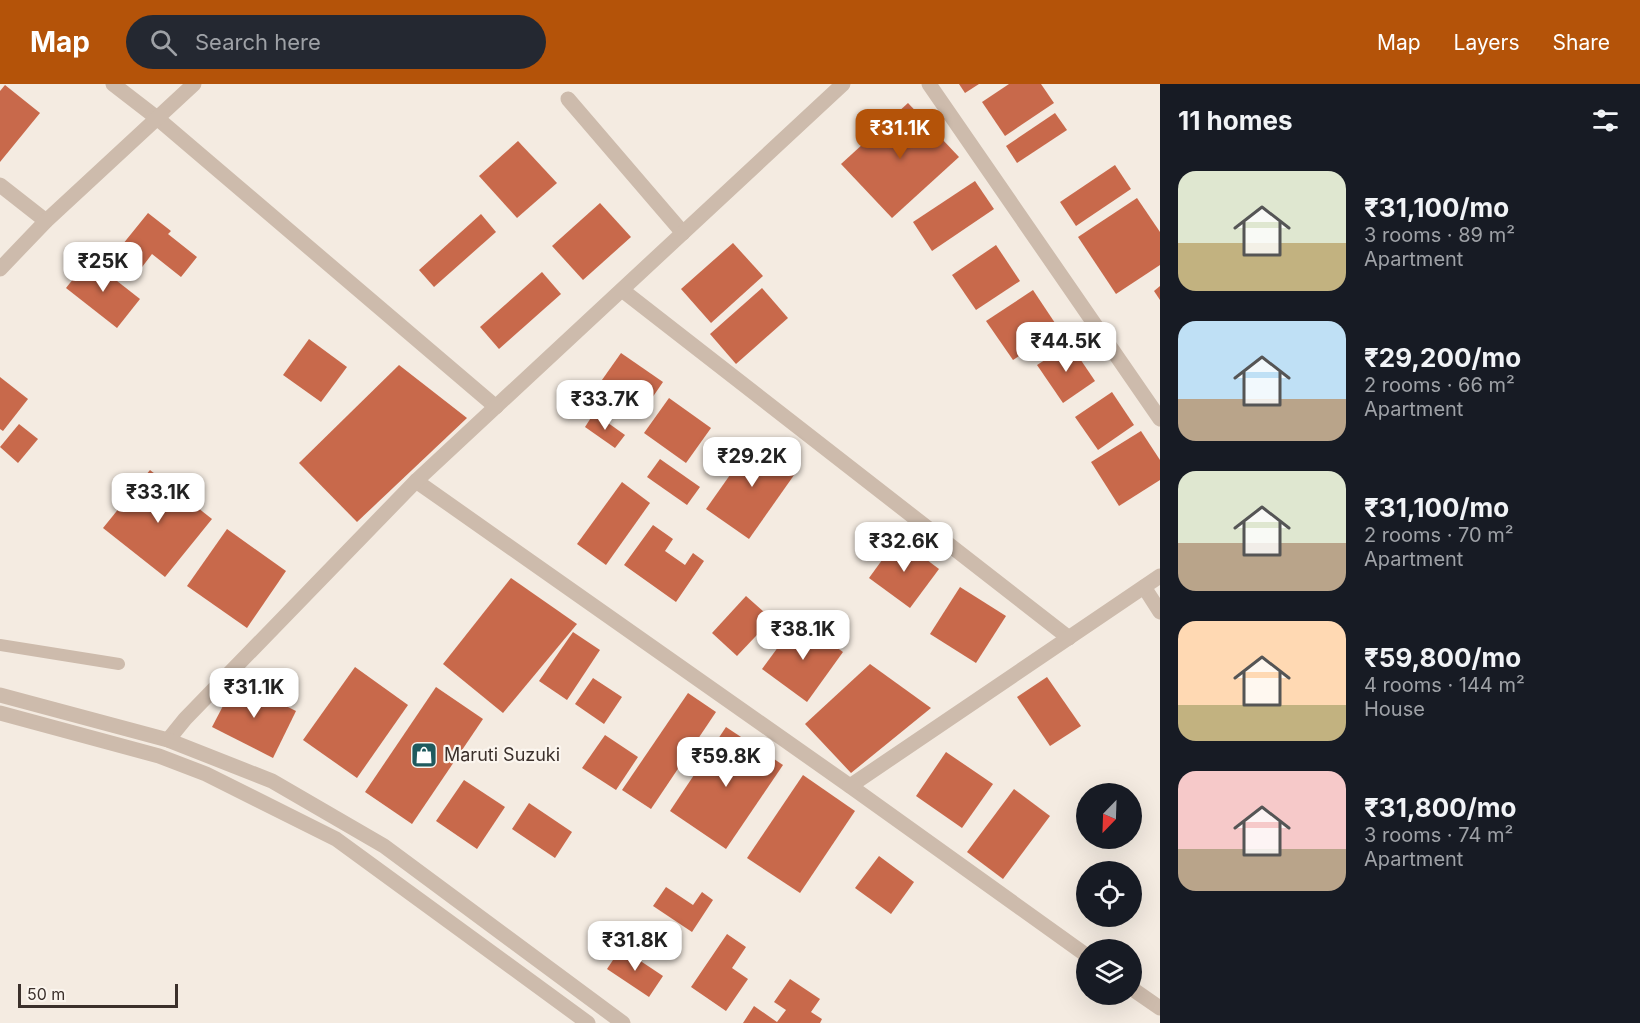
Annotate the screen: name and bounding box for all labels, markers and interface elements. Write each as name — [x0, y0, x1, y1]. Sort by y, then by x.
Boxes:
search box — [126, 15, 546, 69]
text: Map — [30, 25, 90, 59]
icon: search — [147, 26, 180, 59]
text: Search here — [195, 29, 321, 55]
text: Map — [1377, 30, 1421, 55]
text: Layers — [1454, 30, 1520, 55]
text: Share — [1553, 30, 1610, 55]
icon: filters — [1589, 104, 1622, 137]
text: 11 homes — [1178, 105, 1293, 136]
pin: ₹31.1K — [851, 109, 949, 160]
text: ₹31.1K — [870, 116, 930, 140]
text: ₹31,100/mo — [1364, 192, 1509, 223]
icon: home — [1226, 195, 1298, 267]
text: 3 rooms · 89 m² — [1364, 223, 1515, 247]
pin: ₹25K — [67, 242, 139, 293]
text: Apartment — [1364, 247, 1463, 271]
text: ₹25K — [77, 249, 129, 273]
pin: ₹44.5K — [1017, 322, 1115, 373]
text: ₹44.5K — [1030, 329, 1102, 353]
text: ₹29,200/mo — [1364, 342, 1521, 373]
icon: home — [1226, 345, 1298, 417]
text: 2 rooms · 66 m² — [1364, 373, 1515, 397]
pin: ₹33.7K — [556, 380, 654, 431]
text: ₹33.7K — [570, 387, 640, 411]
text: Apartment — [1364, 397, 1463, 421]
pin: ₹29.2K — [703, 437, 801, 488]
text: ₹29.2K — [717, 444, 787, 468]
pin: ₹33.1K — [109, 473, 207, 524]
text: ₹33.1K — [126, 480, 190, 504]
text: ₹31,100/mo — [1364, 492, 1509, 523]
icon: home — [1226, 495, 1298, 567]
pin: ₹32.6K — [855, 522, 953, 573]
text: 2 rooms · 70 m² — [1364, 523, 1514, 547]
text: ₹32.6K — [869, 529, 939, 553]
text: Apartment — [1364, 547, 1463, 571]
pin: ₹38.1K — [754, 610, 852, 661]
text: ₹38.1K — [771, 617, 835, 641]
text: ₹59,800/mo — [1364, 642, 1521, 673]
icon: home — [1226, 645, 1298, 717]
pin: ₹31.1K — [205, 668, 303, 719]
text: 4 rooms · 144 m² — [1364, 673, 1525, 697]
text: ₹31.1K — [224, 675, 284, 699]
text: House — [1364, 697, 1425, 721]
pin: ₹59.8K — [677, 737, 775, 788]
shop icon: Maruti Suzuki — [409, 740, 439, 770]
place label: Maruti Suzuki — [444, 744, 560, 765]
text: ₹59.8K — [691, 744, 761, 768]
north arrow — [1076, 783, 1142, 849]
map controls — [1076, 783, 1142, 1005]
text: ₹31,800/mo — [1364, 792, 1517, 823]
icon: home — [1226, 795, 1298, 867]
text: 3 rooms · 74 m² — [1364, 823, 1513, 847]
text: Apartment — [1364, 847, 1463, 871]
button: locate — [1076, 861, 1142, 927]
pin: ₹31.8K — [586, 921, 684, 972]
text: ₹31.8K — [602, 928, 668, 952]
button: layers — [1076, 939, 1142, 1005]
scale bar — [18, 981, 178, 1008]
text: 50 m — [27, 984, 65, 1004]

